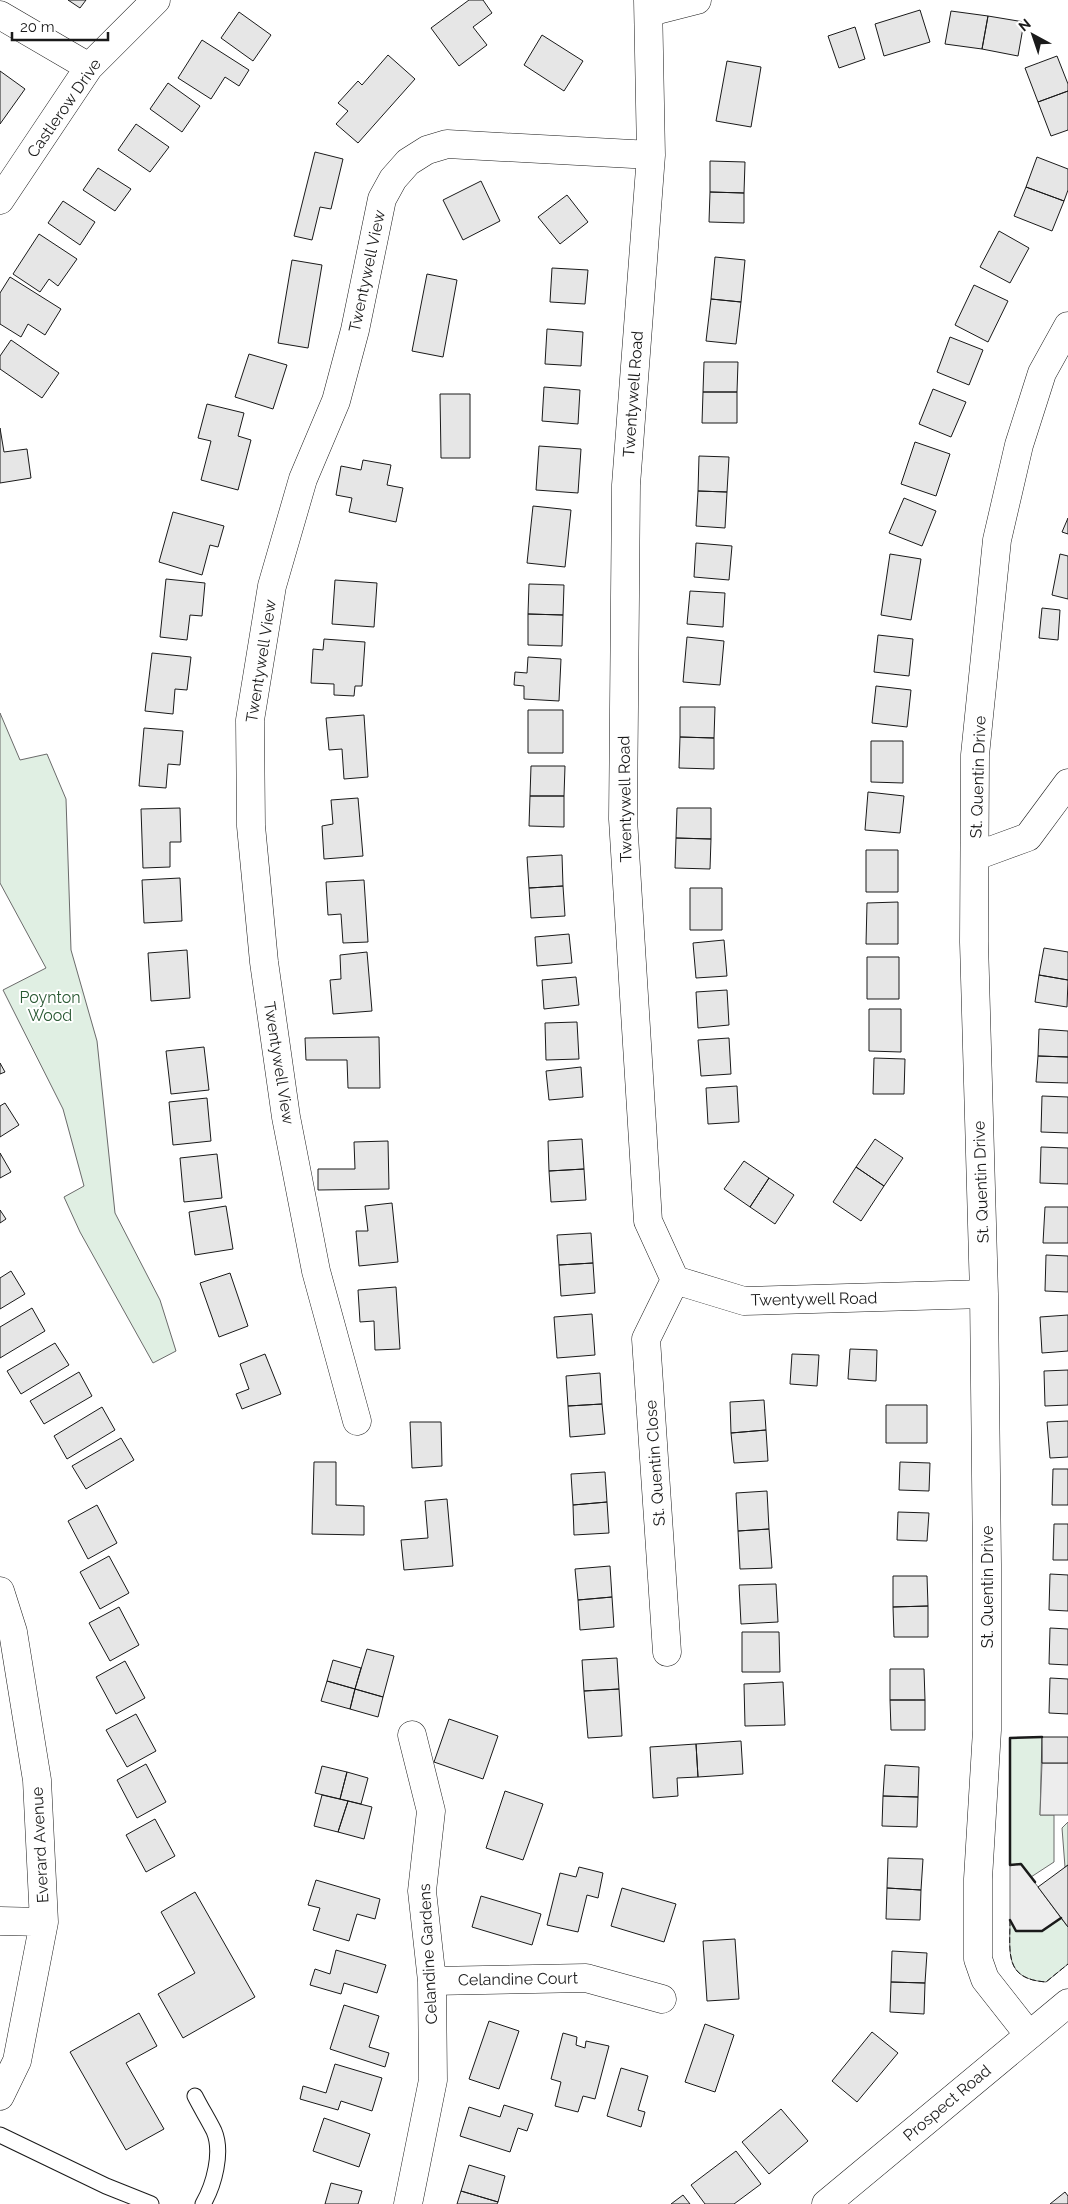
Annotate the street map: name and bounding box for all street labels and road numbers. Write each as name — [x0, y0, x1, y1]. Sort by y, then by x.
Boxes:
street label: Castlerow Drive — [23, 55, 105, 161]
street label: Twentywell View — [345, 208, 389, 334]
street label: Twentywell Road — [619, 330, 647, 458]
street label: Twentywell View — [242, 598, 280, 724]
street label: St. Quentin Drive — [966, 715, 990, 839]
street label: Twentywell Road — [614, 735, 636, 862]
street label: Twentywell View — [260, 1000, 298, 1126]
street label: St. Quentin Drive — [969, 1120, 993, 1244]
street label: Twentywell Road — [751, 1288, 878, 1310]
street label: St. Quentin Close — [641, 1399, 669, 1527]
street label: St. Quentin Drive — [978, 1526, 997, 1648]
street label: Everard Avenue — [27, 1786, 53, 1904]
street label: Celandine Gardens — [415, 1883, 441, 2025]
street label: Celandine Court — [458, 1968, 579, 1990]
street label: Prospect Road — [899, 2061, 995, 2145]

